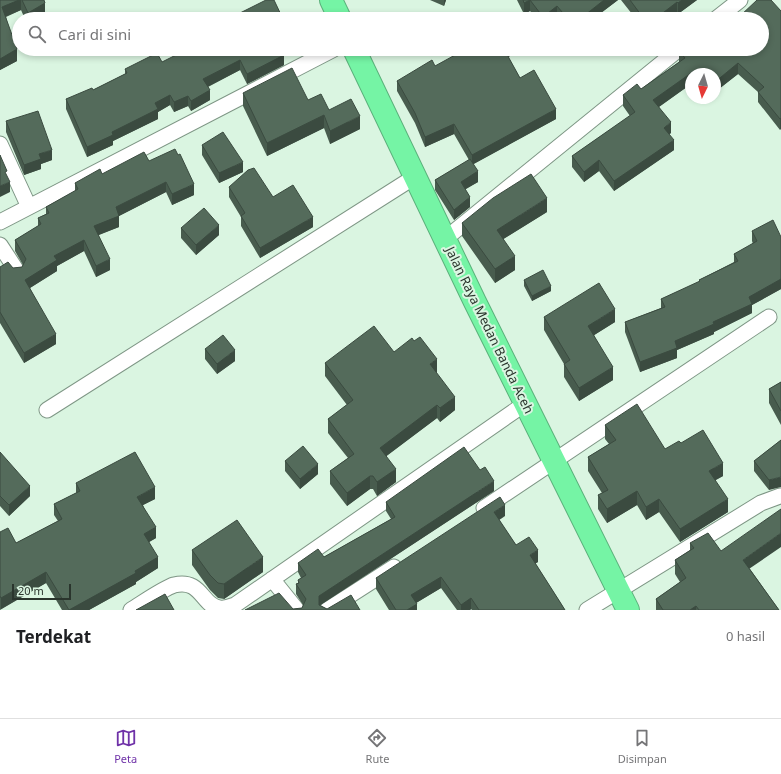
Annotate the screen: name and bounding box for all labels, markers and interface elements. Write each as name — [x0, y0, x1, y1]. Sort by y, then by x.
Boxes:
search box — [12, 12, 769, 56]
icon: search — [26, 23, 48, 45]
text: Cari di sini — [58, 24, 131, 44]
north arrow — [685, 68, 721, 104]
street label: Jalan Raya Medan Banda Aceh — [441, 242, 538, 417]
scale bar — [12, 582, 71, 601]
text: 20 m — [18, 583, 44, 598]
text: Terdekat — [16, 625, 91, 648]
text: 0 hasil — [726, 627, 765, 645]
tab: Peta — [114, 727, 137, 766]
tab: Rute — [366, 727, 389, 766]
tab: Disimpan — [618, 727, 667, 766]

